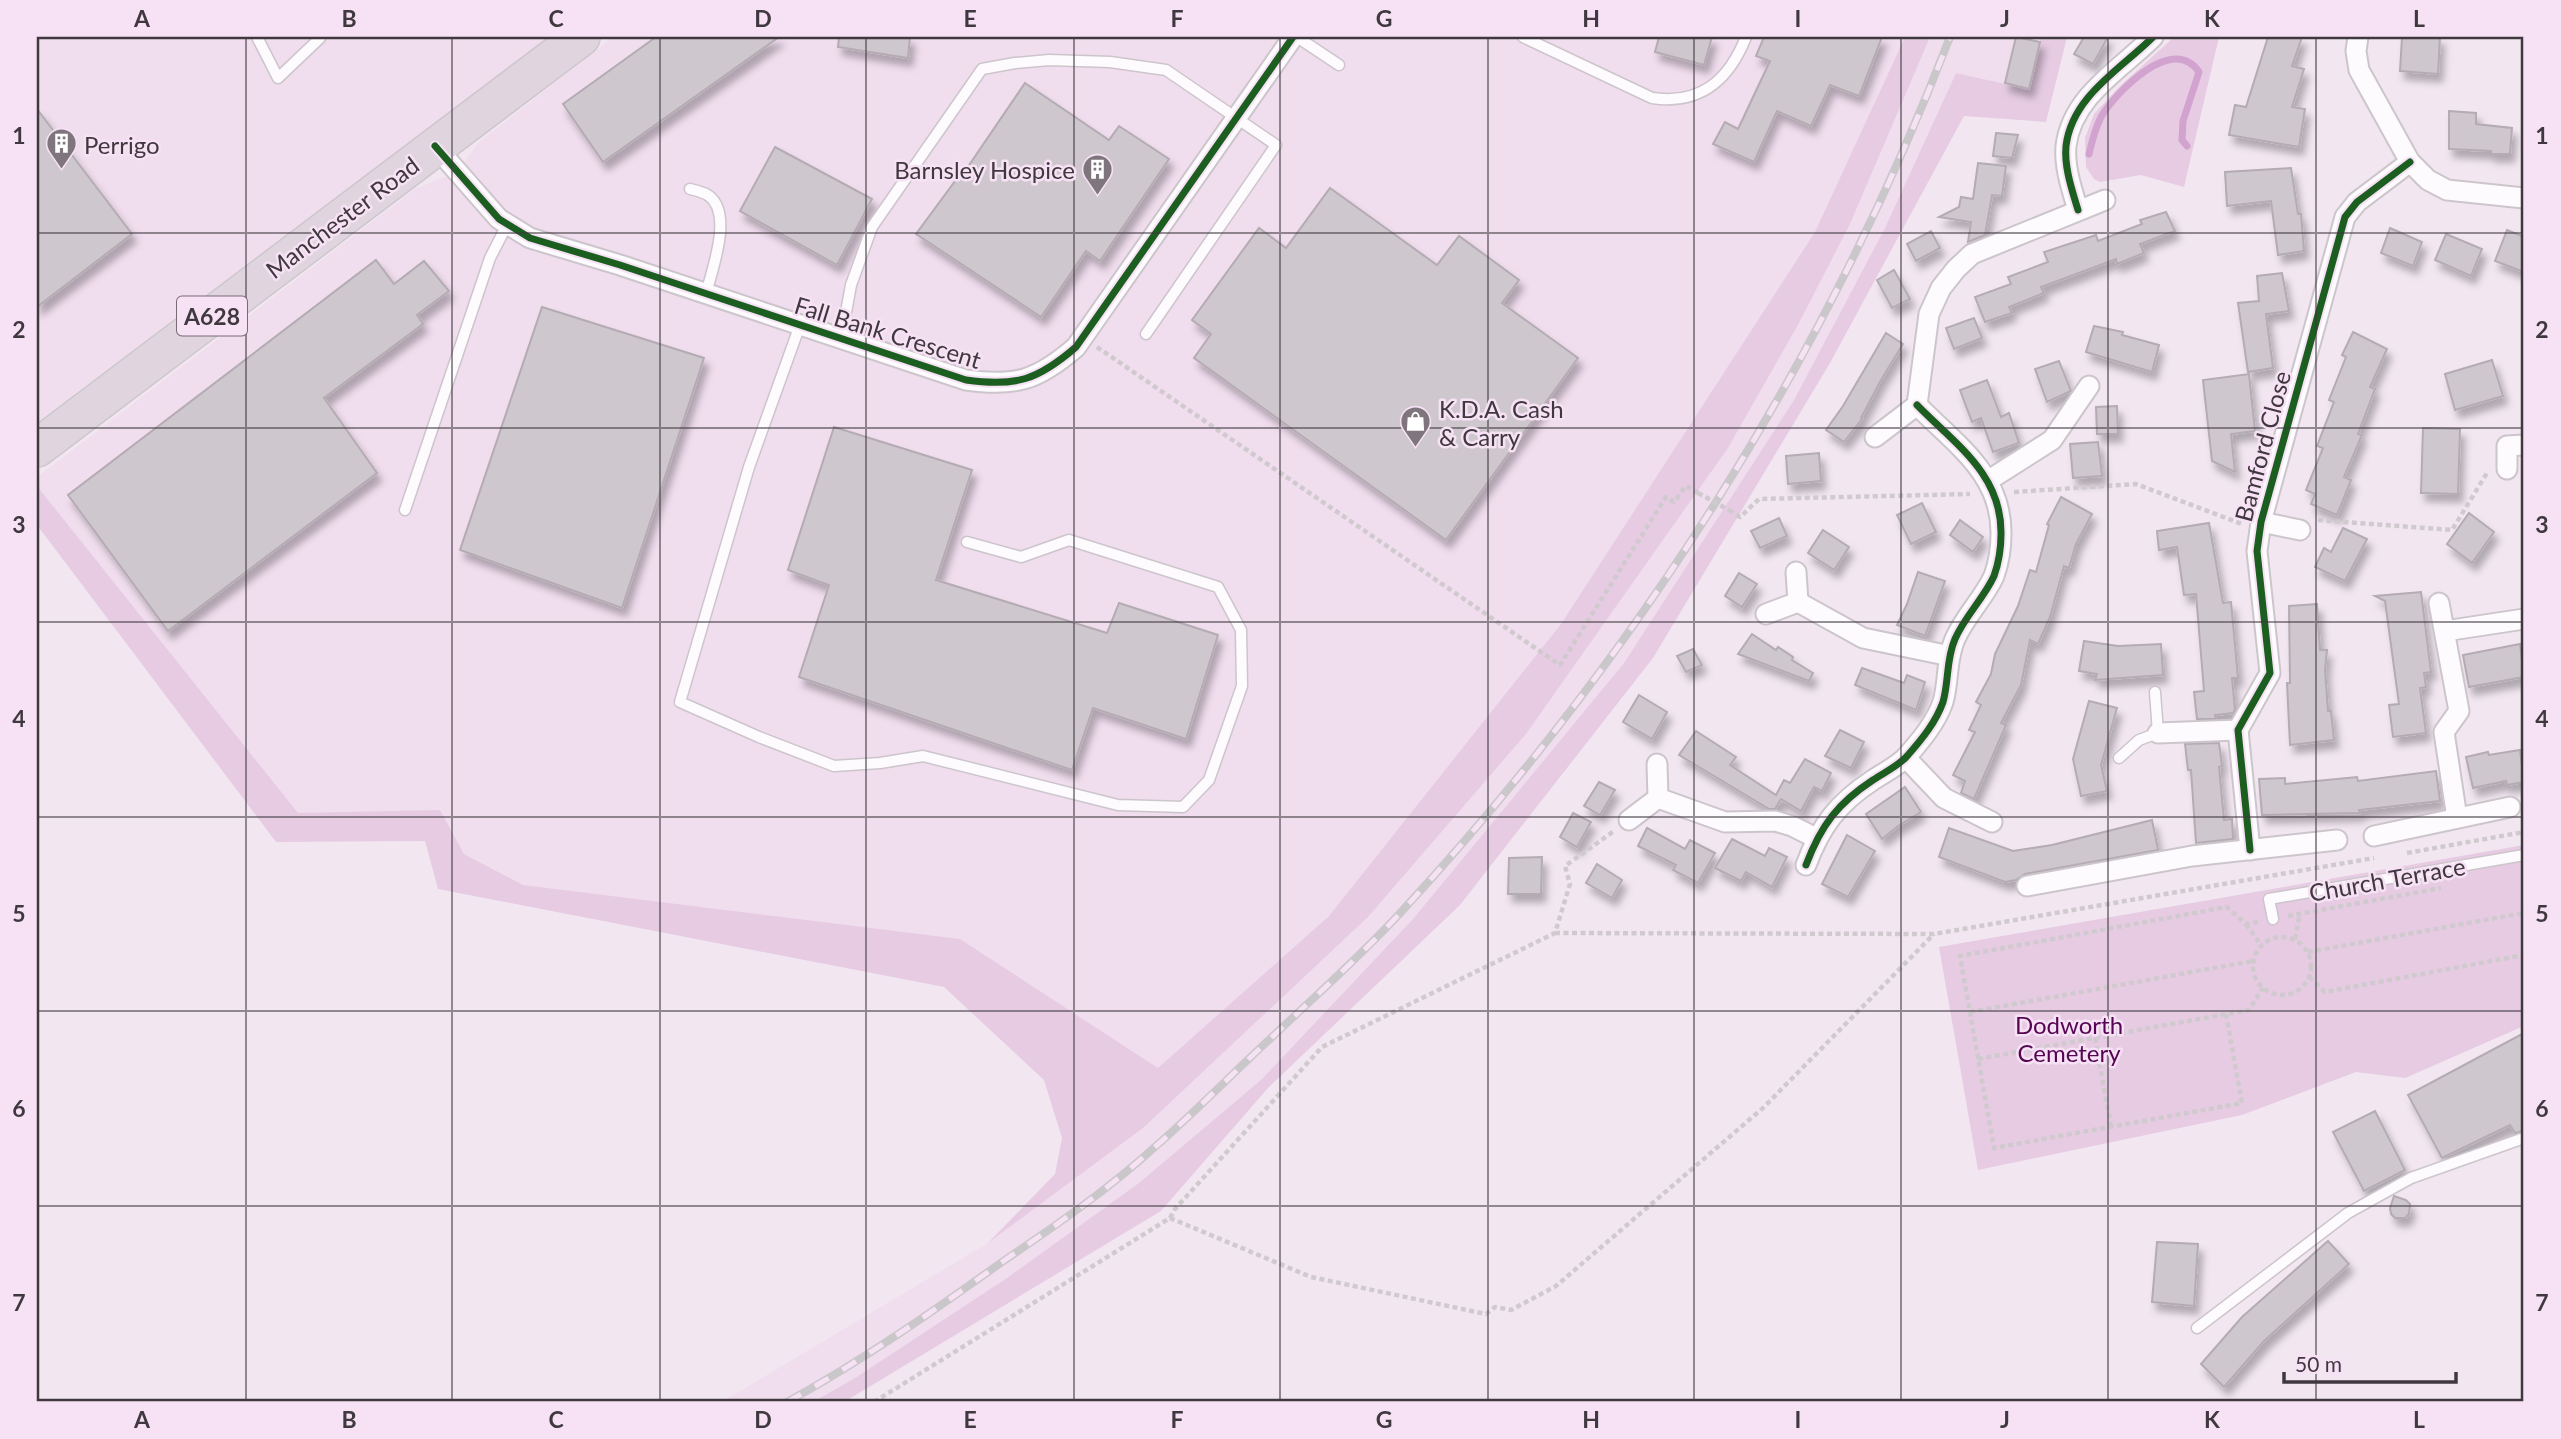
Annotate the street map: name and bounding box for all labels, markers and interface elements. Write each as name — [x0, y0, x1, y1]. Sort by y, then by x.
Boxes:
text: A — [133, 4, 151, 32]
text: B — [341, 4, 357, 32]
text: C — [548, 4, 564, 32]
text: D — [754, 4, 772, 32]
text: E — [963, 4, 977, 32]
text: F — [1170, 4, 1184, 32]
text: G — [1376, 4, 1392, 32]
text: H — [1582, 4, 1600, 32]
text: I — [1795, 4, 1801, 32]
text: J — [2000, 4, 2010, 32]
text: K — [2204, 4, 2220, 32]
text: L — [2413, 4, 2425, 32]
text: 1 — [12, 121, 26, 149]
text: 1 — [2535, 121, 2549, 149]
building icon: Perrigo — [44, 127, 78, 171]
place label: Perrigo — [84, 130, 160, 159]
street label: Manchester Road — [260, 150, 424, 284]
building icon: Barnsley Hospice — [1081, 152, 1115, 196]
place label: Barnsley Hospice — [894, 155, 1075, 184]
street label: Fall Bank Crescent — [791, 290, 985, 374]
road number: A628 — [177, 296, 247, 336]
text: 2 — [12, 315, 26, 343]
text: 2 — [2535, 315, 2549, 343]
street label: Bamford Close — [2228, 368, 2296, 524]
place label: K.D.A. Cash & Carry — [1439, 394, 1564, 451]
shop icon: K.D.A. Cash & Carry — [1399, 405, 1433, 449]
text: 3 — [12, 510, 26, 538]
text: 3 — [2535, 510, 2549, 538]
text: 4 — [12, 704, 26, 732]
text: 4 — [2535, 704, 2549, 732]
street label: Church Terrace — [2306, 851, 2468, 907]
text: 5 — [12, 899, 26, 927]
text: 5 — [2535, 899, 2549, 927]
park label: Dodworth Cemetery — [2015, 1010, 2123, 1067]
text: 6 — [12, 1094, 26, 1122]
text: 6 — [2535, 1094, 2549, 1122]
text: 7 — [12, 1288, 26, 1316]
text: 7 — [2535, 1288, 2549, 1316]
scale bar — [2284, 1341, 2456, 1385]
text: 50 m — [2295, 1351, 2342, 1376]
text: A — [133, 1405, 151, 1433]
text: B — [341, 1405, 357, 1433]
text: C — [548, 1405, 564, 1433]
text: D — [754, 1405, 772, 1433]
text: E — [963, 1405, 977, 1433]
text: F — [1170, 1405, 1184, 1433]
text: G — [1376, 1405, 1392, 1433]
text: H — [1582, 1405, 1600, 1433]
text: I — [1795, 1405, 1801, 1433]
text: J — [2000, 1405, 2010, 1433]
text: K — [2204, 1405, 2220, 1433]
text: L — [2413, 1405, 2425, 1433]

